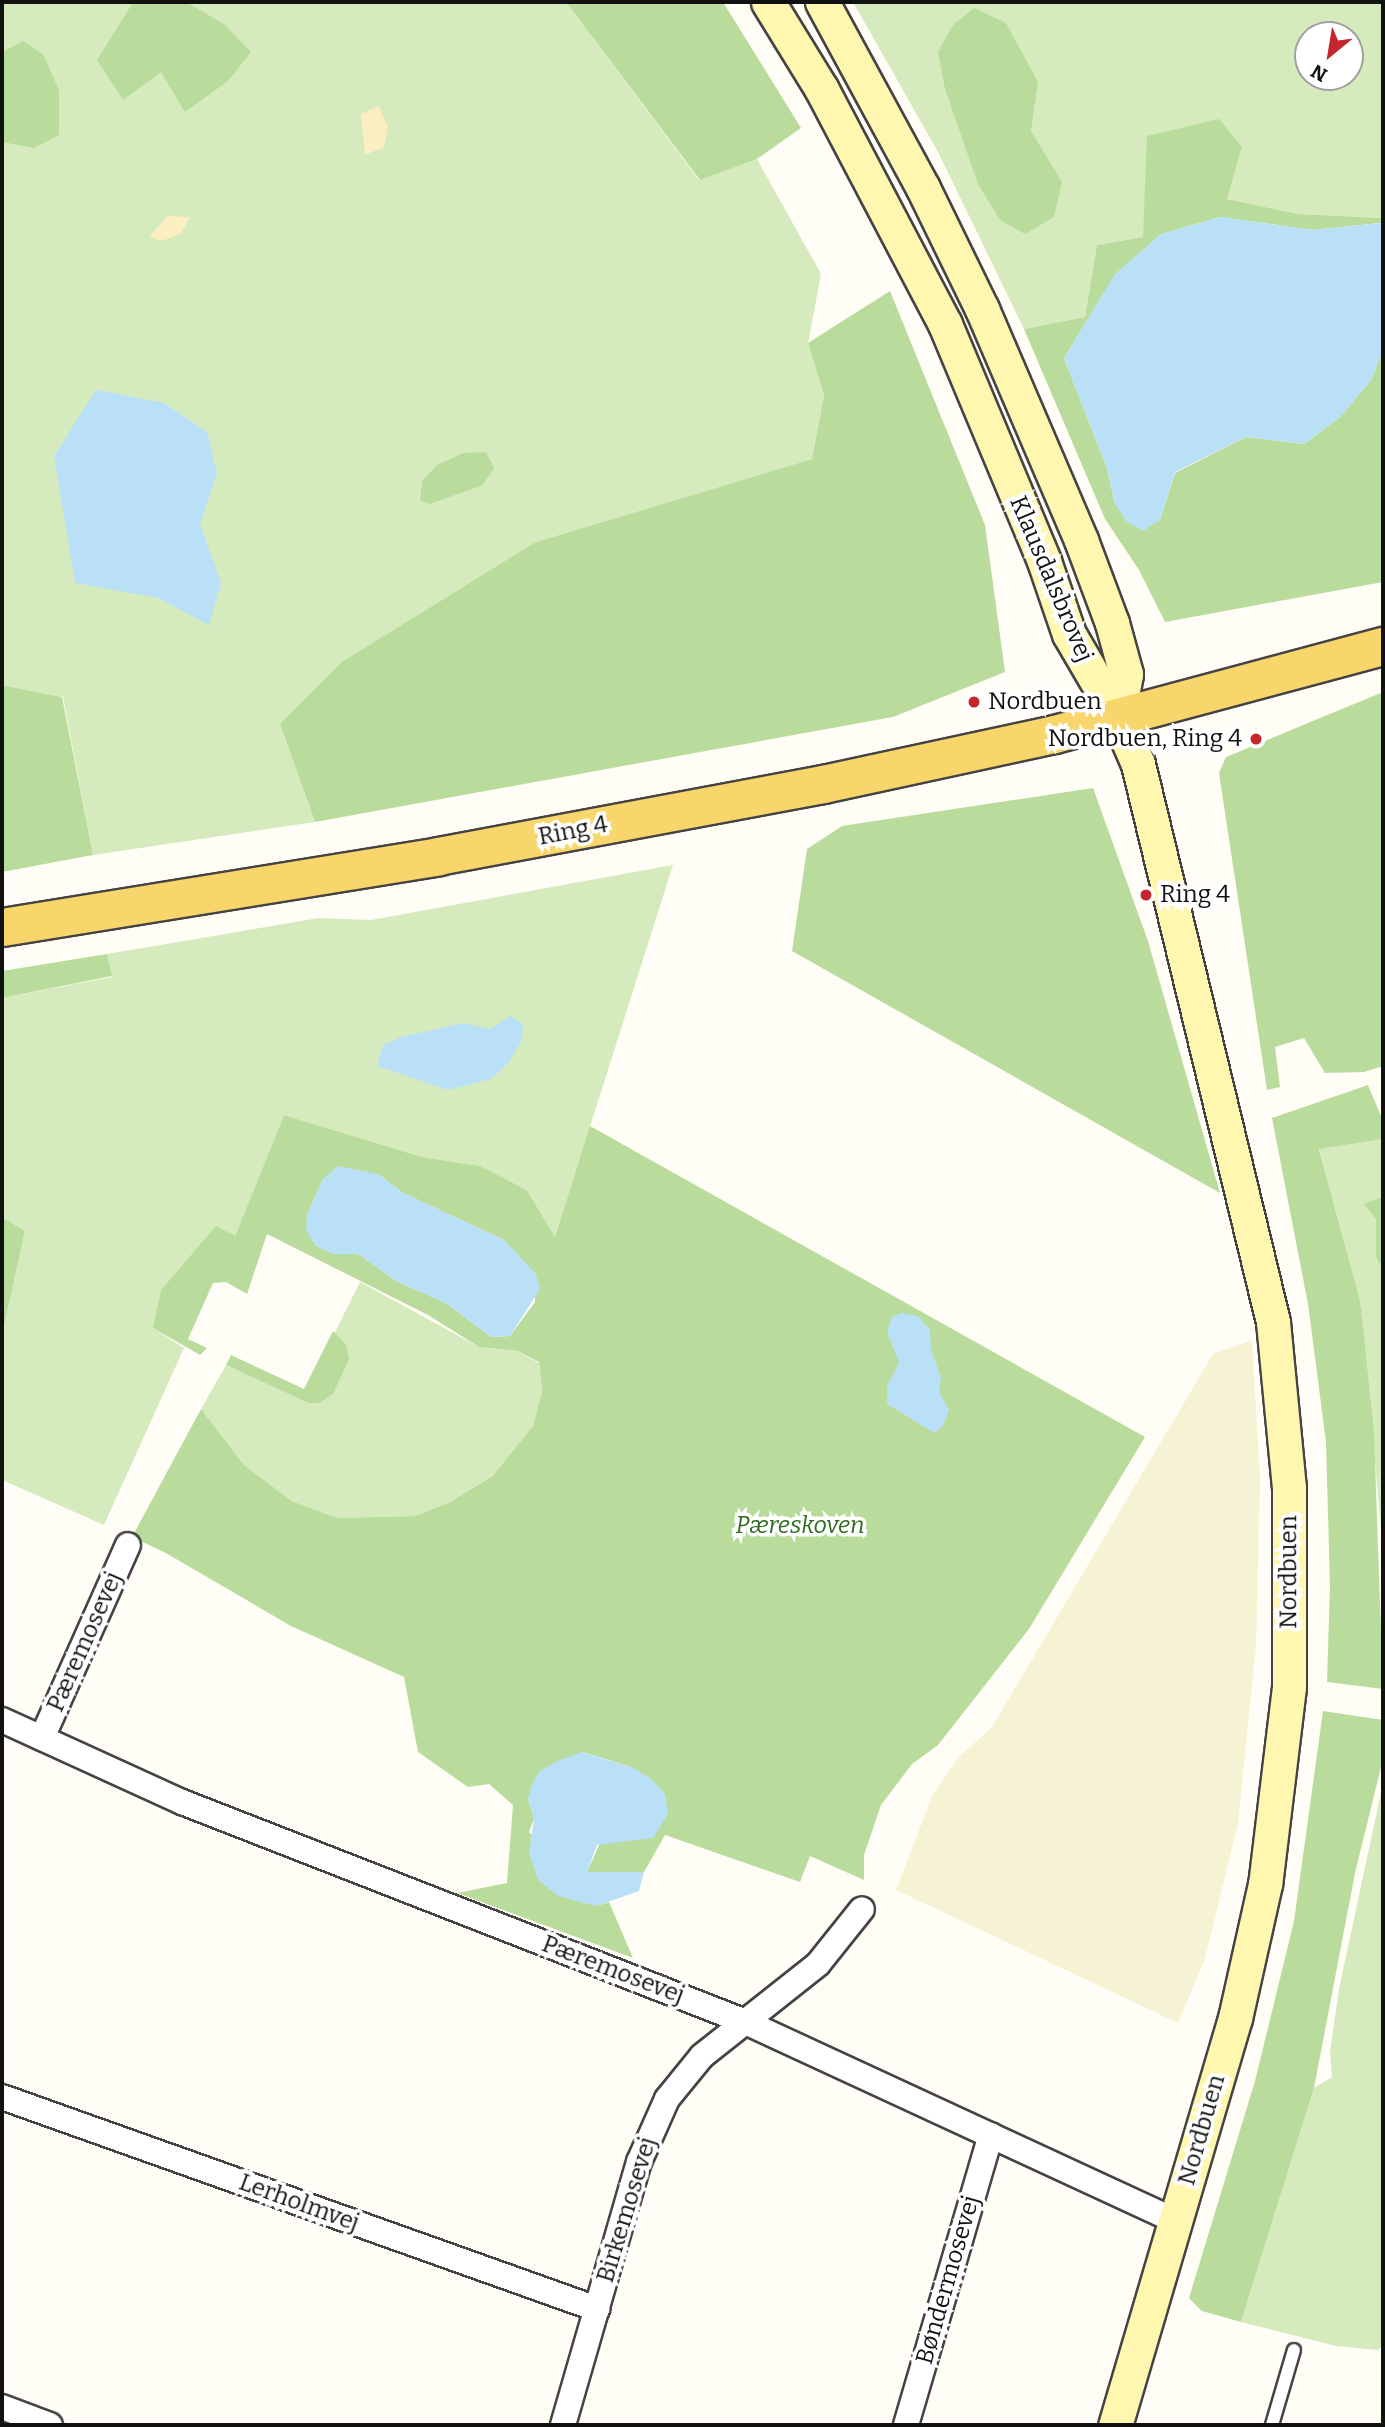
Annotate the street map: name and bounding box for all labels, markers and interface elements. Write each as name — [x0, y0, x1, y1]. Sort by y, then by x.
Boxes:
north arrow — [1294, 21, 1364, 91]
text: N — [1307, 59, 1331, 87]
street label: Klausdalsbrovej — [1003, 492, 1099, 666]
place label: Nordbuen — [988, 688, 1102, 716]
marker: Nordbuen — [966, 694, 982, 710]
place label: Nordbuen, Ring 4 — [1048, 725, 1242, 753]
marker: Nordbuen, Ring 4 — [1248, 731, 1264, 747]
street label: Ring 4 — [536, 810, 610, 852]
place label: Ring 4 — [1160, 881, 1230, 909]
marker: Ring 4 — [1138, 887, 1154, 903]
park label: Pæreskoven — [735, 1512, 865, 1540]
street label: Nordbuen — [1275, 1515, 1303, 1629]
street label: Pæremosevej — [41, 1568, 129, 1716]
street label: Pæremosevej — [538, 1930, 688, 2010]
street label: Nordbuen — [1172, 2071, 1232, 2189]
street label: Birkemosevej — [591, 2134, 663, 2286]
street label: Lerholmvej — [235, 2168, 363, 2238]
street label: Bøndermosevej — [910, 2192, 986, 2368]

